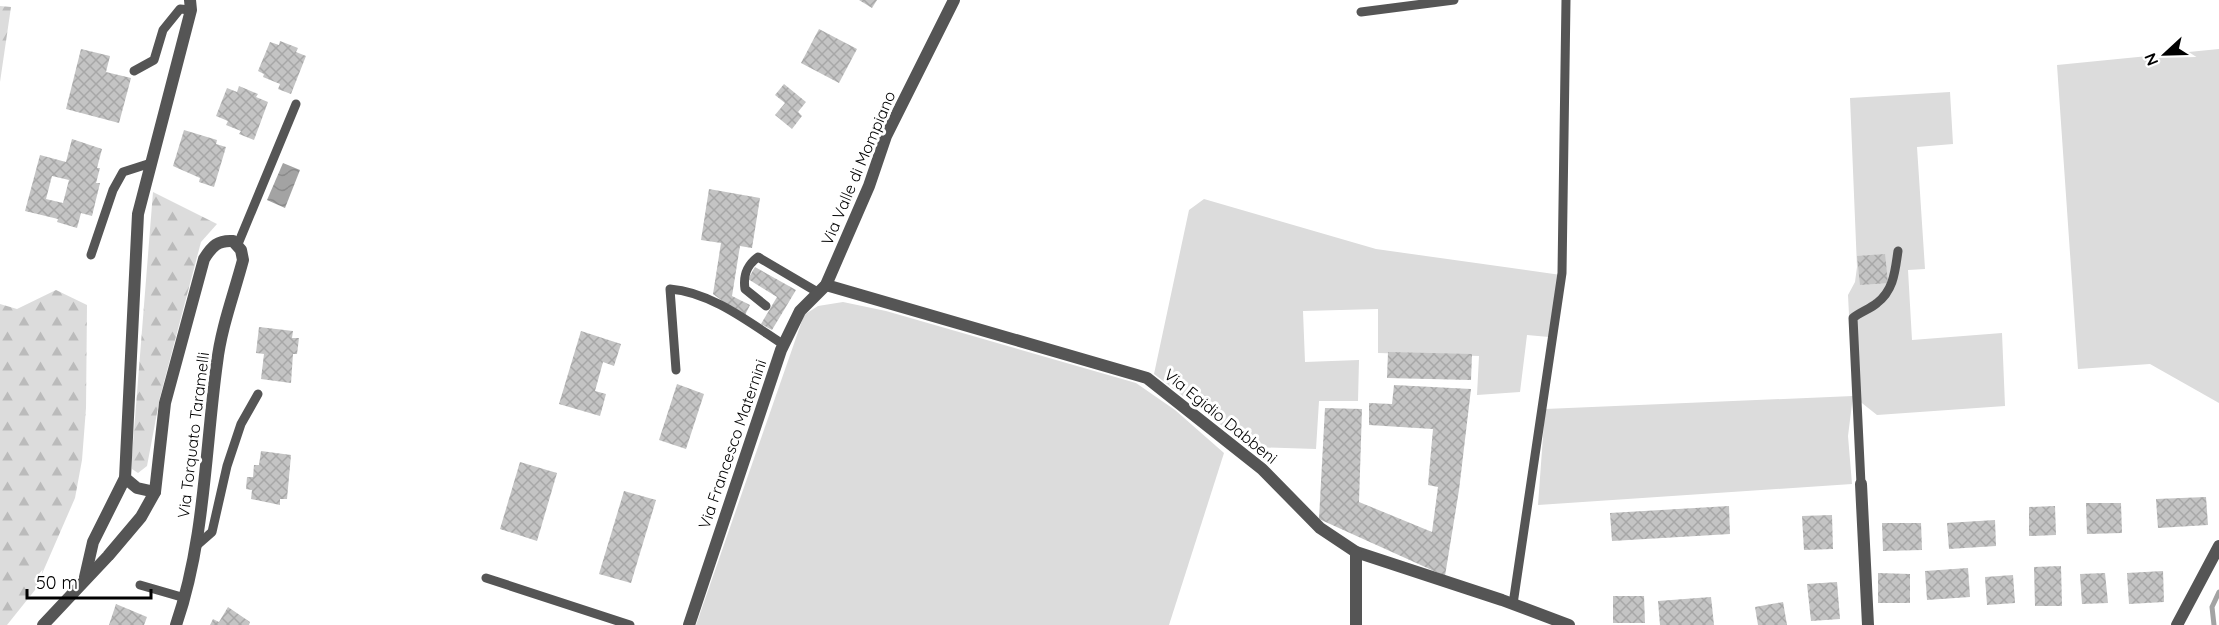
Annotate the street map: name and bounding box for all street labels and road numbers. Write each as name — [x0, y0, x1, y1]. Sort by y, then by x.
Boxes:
street label: Via Valle di Mompiano — [816, 88, 900, 248]
street label: Via Torquato Taramelli — [173, 351, 213, 519]
street label: Via Francesco Maternini — [694, 357, 770, 531]
street label: Via Egidio Dabbeni — [1160, 364, 1282, 468]

